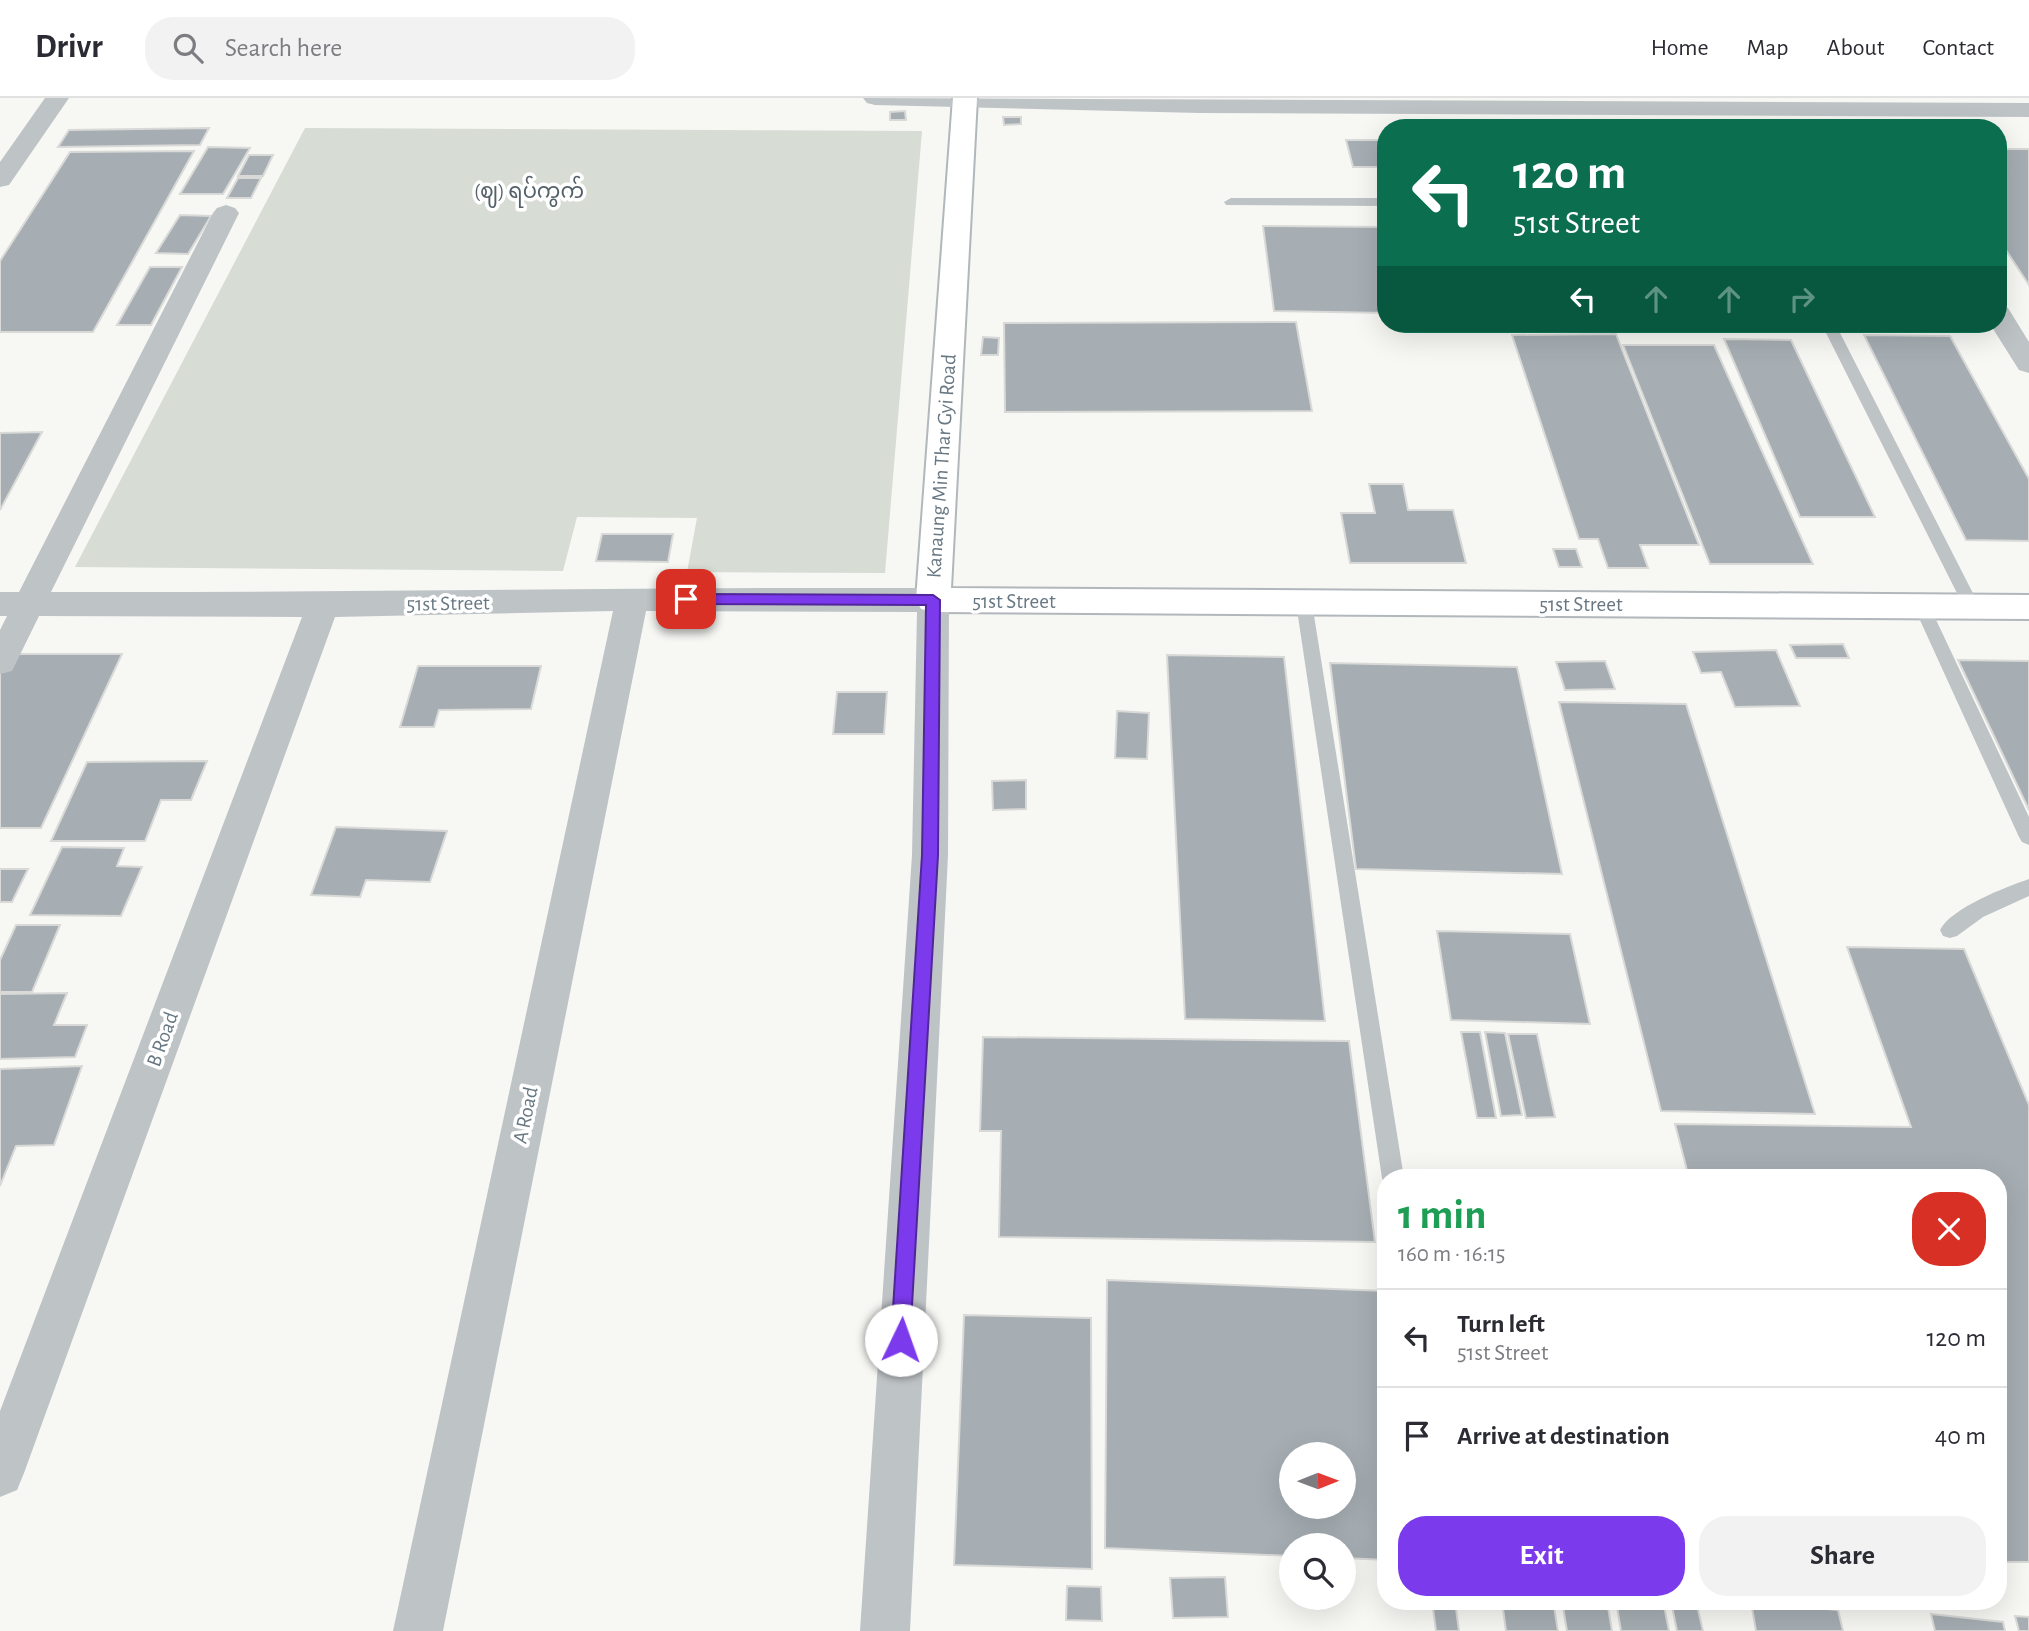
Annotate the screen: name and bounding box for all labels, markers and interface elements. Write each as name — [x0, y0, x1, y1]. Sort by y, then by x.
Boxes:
search box — [145, 17, 635, 80]
icon: search — [169, 29, 207, 67]
text: Drivr — [35, 31, 103, 64]
text: Search here — [225, 35, 342, 61]
text: Home — [1651, 36, 1709, 60]
text: Map — [1747, 36, 1789, 60]
text: About — [1827, 36, 1884, 60]
text: Contact — [1922, 36, 1994, 60]
icon: left — [1398, 147, 1489, 238]
text: 120 m — [1513, 149, 1626, 198]
district label: (ဈ) ရပ်ကွက် — [474, 175, 584, 208]
text: 51st Street — [1513, 207, 1640, 239]
icon: left — [1564, 280, 1602, 318]
icon: ahead — [1637, 280, 1675, 318]
icon: ahead — [1710, 280, 1748, 318]
icon: right — [1783, 280, 1821, 318]
street label: Kanaung Min Thar Gyi Road — [923, 353, 960, 579]
pin — [656, 569, 716, 629]
icon: arrive — [667, 580, 705, 618]
street label: 51st Street — [972, 591, 1056, 612]
street label: 51st Street — [406, 592, 490, 615]
street label: 51st Street — [1539, 594, 1623, 615]
street label: B Road — [143, 1009, 182, 1069]
street label: A Road — [509, 1085, 542, 1145]
button: close — [1912, 1192, 1986, 1266]
text: 1 min — [1398, 1194, 1487, 1236]
text: 160 m · 16:15 — [1398, 1243, 1505, 1266]
position arrow — [864, 1303, 938, 1377]
text: Turn left — [1457, 1311, 1545, 1337]
icon: left — [1398, 1319, 1436, 1357]
text: 120 m — [1926, 1325, 1986, 1351]
text: 51st Street — [1457, 1342, 1548, 1365]
icon: arrive — [1398, 1417, 1436, 1455]
text: Arrive at destination — [1457, 1423, 1670, 1449]
text: 40 m — [1935, 1423, 1986, 1449]
north arrow — [1279, 1442, 1356, 1519]
map controls — [1279, 1442, 1356, 1610]
button: Exit — [1398, 1516, 1685, 1596]
button: Share — [1699, 1516, 1986, 1596]
button: search — [1279, 1533, 1356, 1610]

